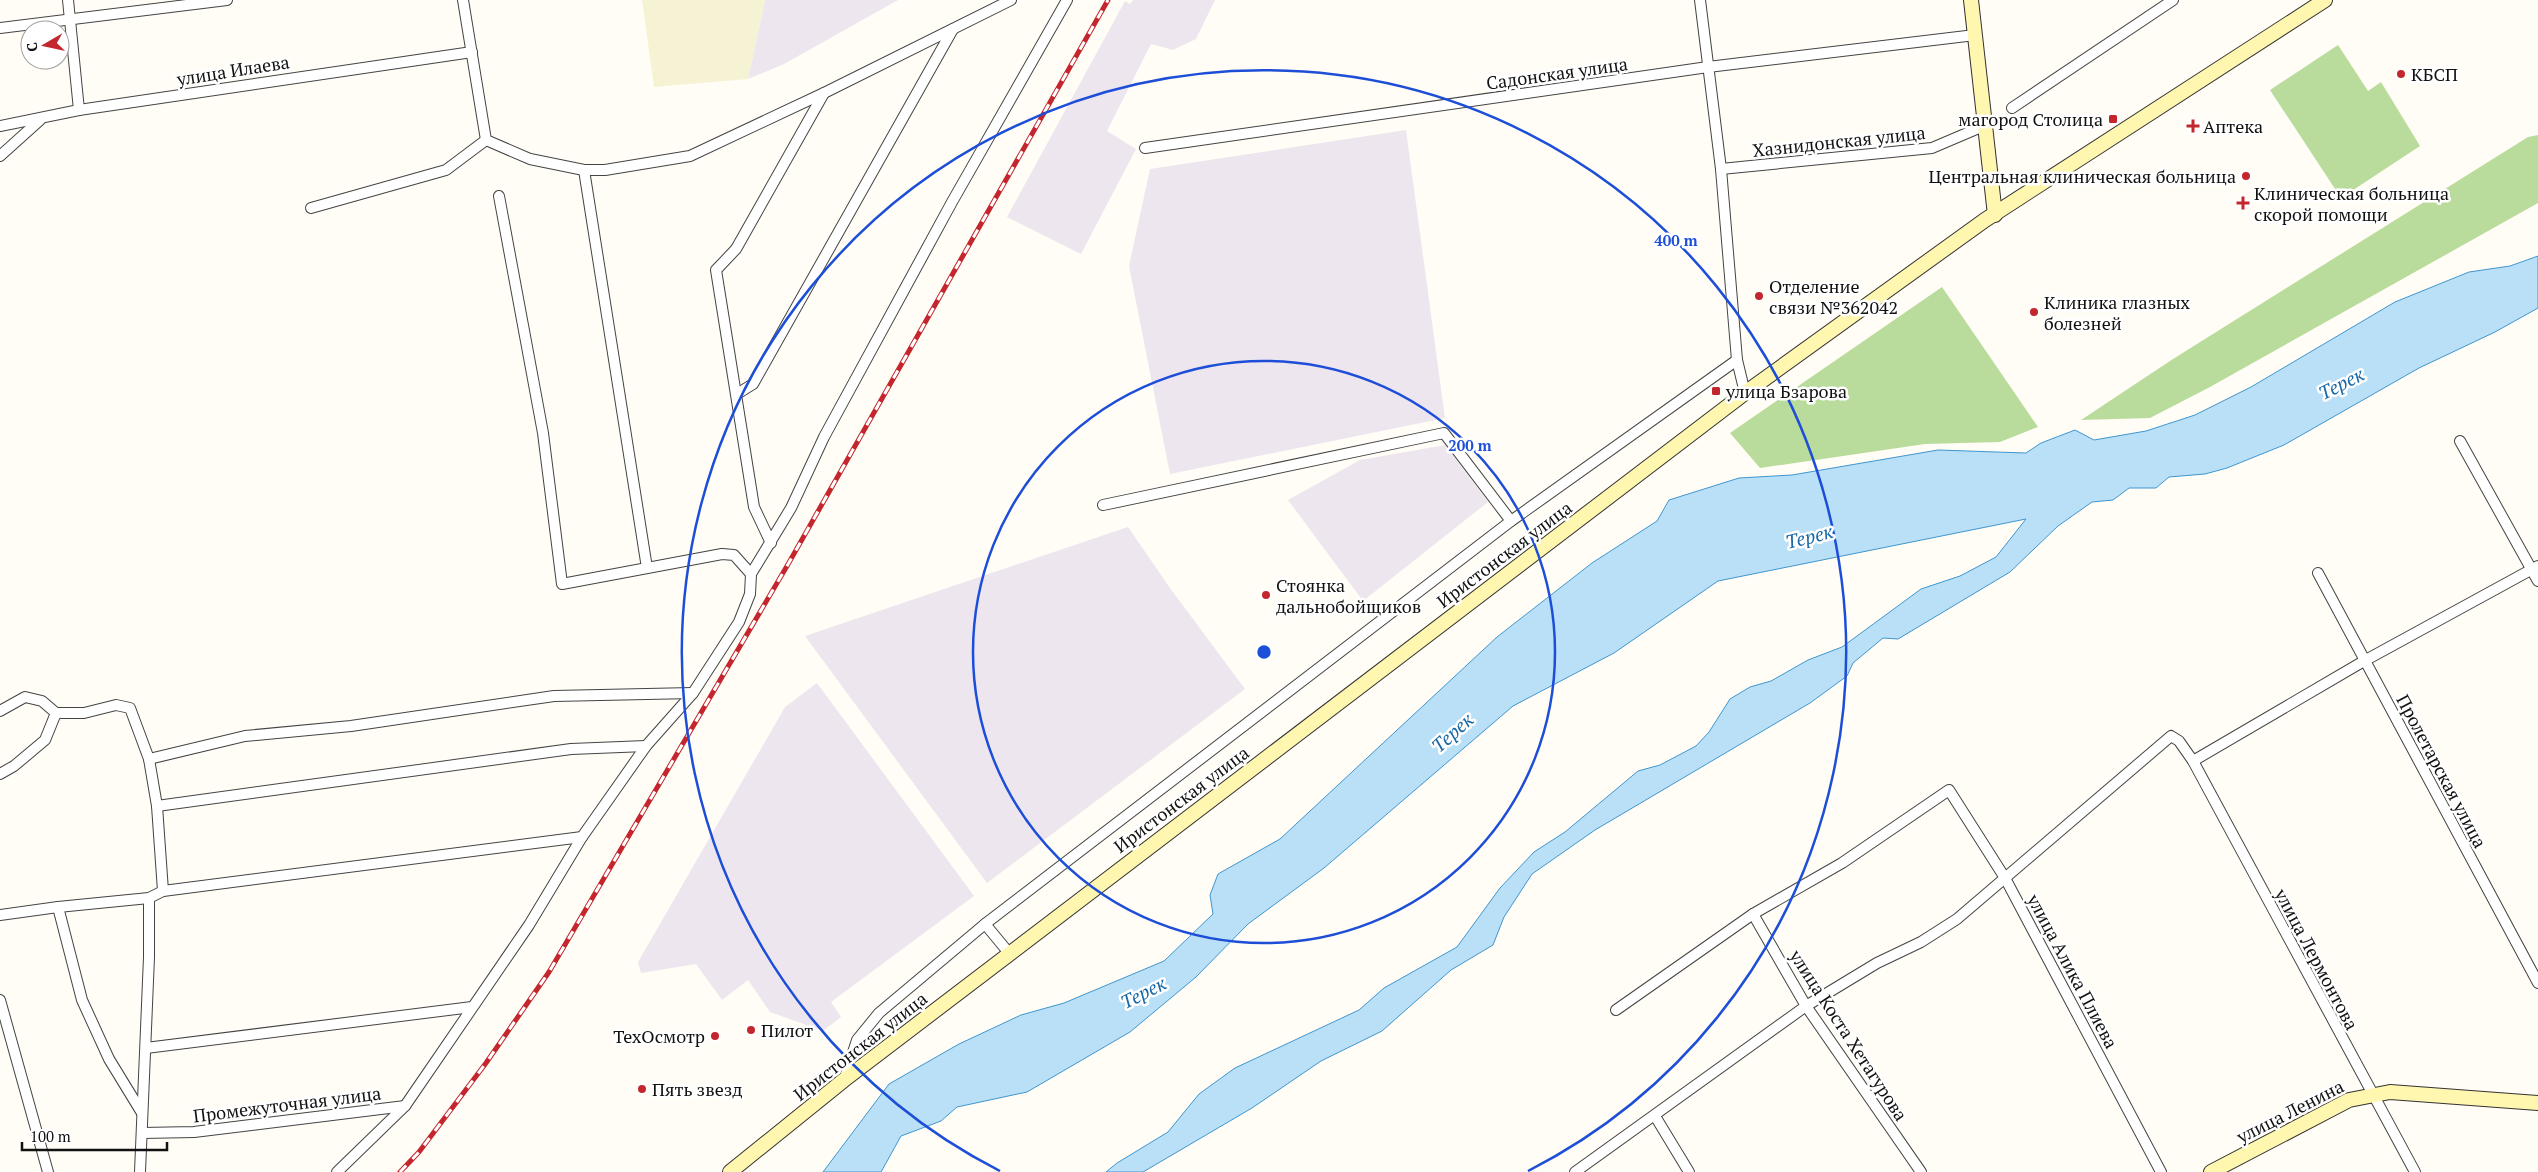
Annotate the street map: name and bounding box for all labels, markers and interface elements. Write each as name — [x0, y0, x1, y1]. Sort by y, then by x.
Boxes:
north arrow — [20, 20, 70, 70]
text: С — [22, 41, 42, 53]
street label: улица Илаева — [174, 49, 291, 91]
street label: Садонская улица — [1485, 51, 1629, 95]
place label: КБСП — [2411, 62, 2458, 86]
marker: КБСП — [2395, 68, 2407, 80]
place label: магород Столица — [1958, 107, 2103, 131]
marker: магород Столица — [2107, 113, 2119, 125]
place label: Аптека — [2203, 114, 2263, 138]
street label: Хазнидонская улица — [1751, 120, 1927, 162]
marker: Аптека — [2187, 120, 2199, 132]
place label: Центральная клиническая больница — [1928, 164, 2236, 188]
marker: Центральная клиническая больница — [2240, 170, 2252, 182]
place label: Клиническая больница скорой помощи — [2254, 181, 2449, 226]
marker: Клиническая больница скорой помощи — [2236, 196, 2250, 210]
text: 400 m — [1654, 230, 1698, 250]
place label: Отделение связи №362042 — [1769, 274, 1898, 319]
marker: Отделение связи №362042 — [1753, 290, 1765, 302]
place label: Клиника глазных болезней — [2044, 290, 2191, 335]
marker: Клиника глазных болезней — [2028, 306, 2040, 318]
water label: Терек — [2314, 361, 2368, 405]
place label: улица Бзарова — [1725, 379, 1847, 403]
marker: улица Бзарова — [1710, 385, 1722, 397]
text: 200 m — [1448, 435, 1492, 455]
street label: Иристонская улица — [1432, 495, 1576, 613]
water label: Терек — [1783, 518, 1836, 554]
place label: Стоянка дальнобойщиков — [1276, 573, 1421, 618]
marker: Стоянка дальнобойщиков — [1260, 589, 1272, 601]
centre of rings — [1255, 643, 1273, 661]
street label: Пролетарская улица — [2391, 690, 2493, 852]
water label: Терек — [1426, 706, 1478, 757]
street label: Иристонская улица — [1109, 740, 1253, 858]
street label: улица Лермонтова — [2269, 883, 2364, 1034]
street label: улица Алика Плиева — [2022, 889, 2124, 1052]
street label: улица Коста Хетагурова — [1784, 944, 1913, 1125]
water label: Терек — [1116, 970, 1170, 1014]
street label: Иристонская улица — [788, 986, 932, 1106]
place label: Пилот — [761, 1018, 813, 1042]
place label: ТехОсмотр — [613, 1024, 705, 1048]
marker: Пилот — [745, 1024, 757, 1036]
marker: ТехОсмотр — [709, 1030, 721, 1042]
street label: улица Ленина — [2232, 1074, 2348, 1149]
place label: Пять звезд — [652, 1077, 743, 1101]
street label: Промежуточная улица — [192, 1081, 382, 1127]
marker: Пять звезд — [636, 1083, 648, 1095]
scale bar — [22, 1120, 168, 1152]
text: 100 m — [30, 1126, 71, 1146]

